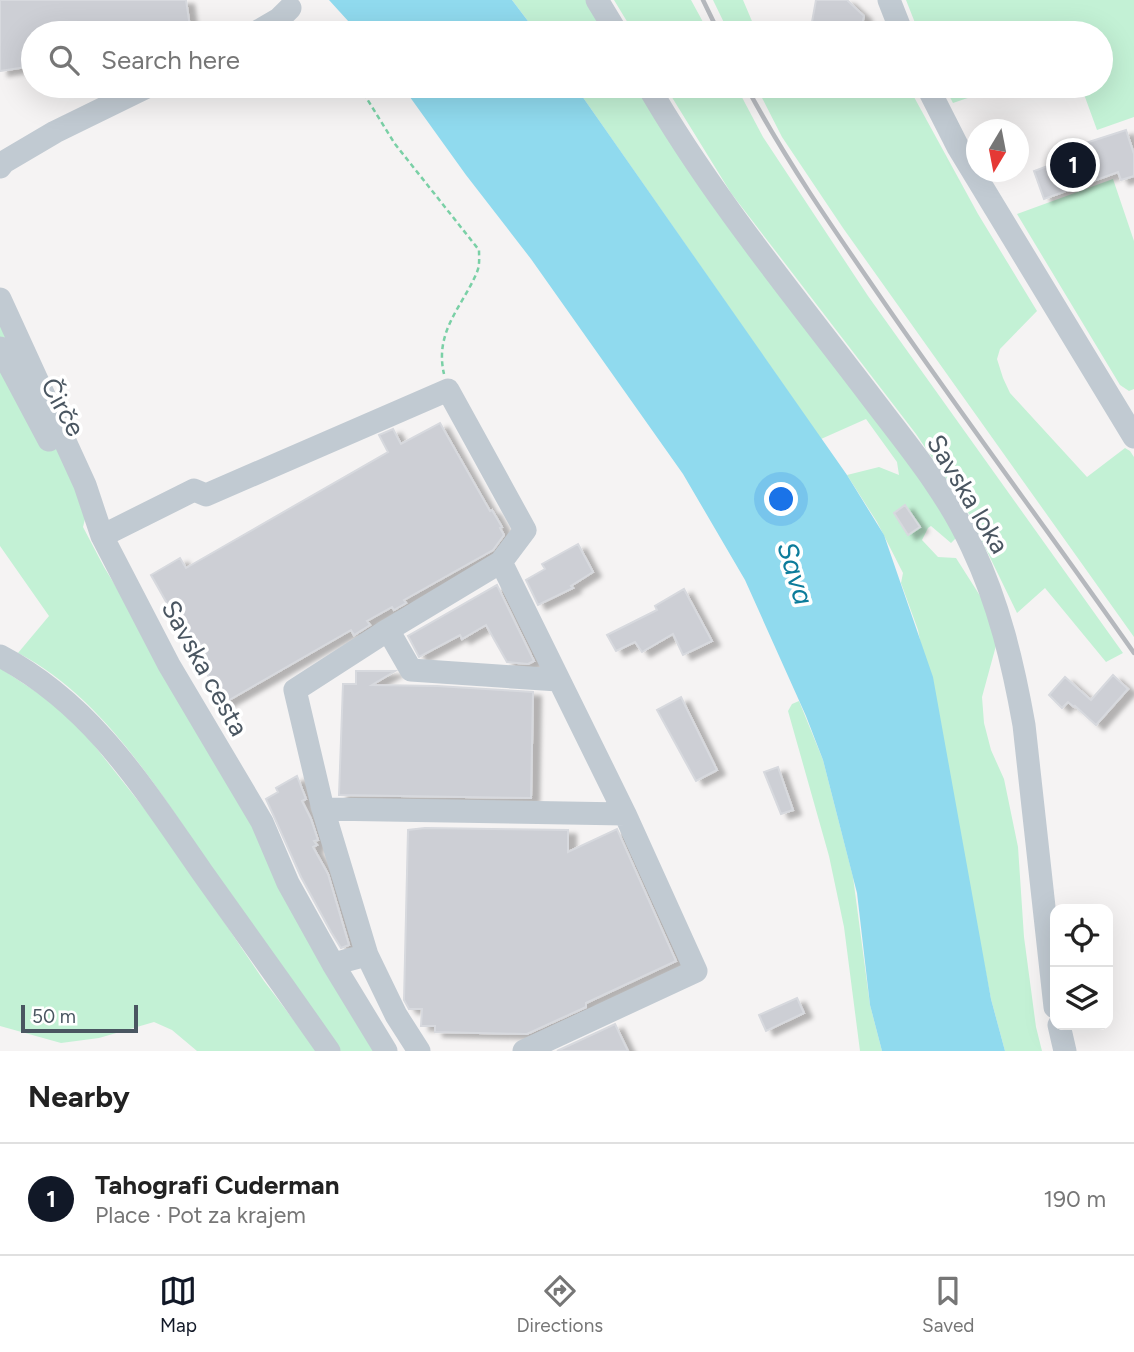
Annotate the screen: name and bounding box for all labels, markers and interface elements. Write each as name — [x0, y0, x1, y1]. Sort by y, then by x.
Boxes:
search box — [21, 21, 1113, 98]
icon: search — [45, 41, 83, 79]
text: Search here — [101, 44, 240, 76]
north arrow — [966, 119, 1029, 182]
pin: 1 — [1050, 139, 1096, 191]
street label: Čirče — [34, 372, 92, 442]
street label: Savska loka — [920, 429, 1016, 559]
your location — [764, 482, 798, 516]
water label: Sava — [770, 537, 822, 609]
street label: Savska cesta — [155, 595, 255, 741]
map controls — [1050, 904, 1113, 1030]
button: locate — [1050, 904, 1113, 967]
button: layers — [1050, 967, 1113, 1030]
scale bar — [21, 1002, 138, 1034]
text: 50 m — [32, 1005, 76, 1028]
text: Nearby — [28, 1078, 130, 1115]
text: Tahografi Cuderman — [95, 1169, 339, 1201]
text: 1 — [46, 1185, 56, 1213]
text: 190 m — [1043, 1185, 1106, 1213]
text: Place · Pot za krajem — [95, 1201, 306, 1229]
tab: Map — [159, 1272, 197, 1337]
tab: Directions — [516, 1272, 603, 1337]
tab: Saved — [922, 1272, 974, 1337]

